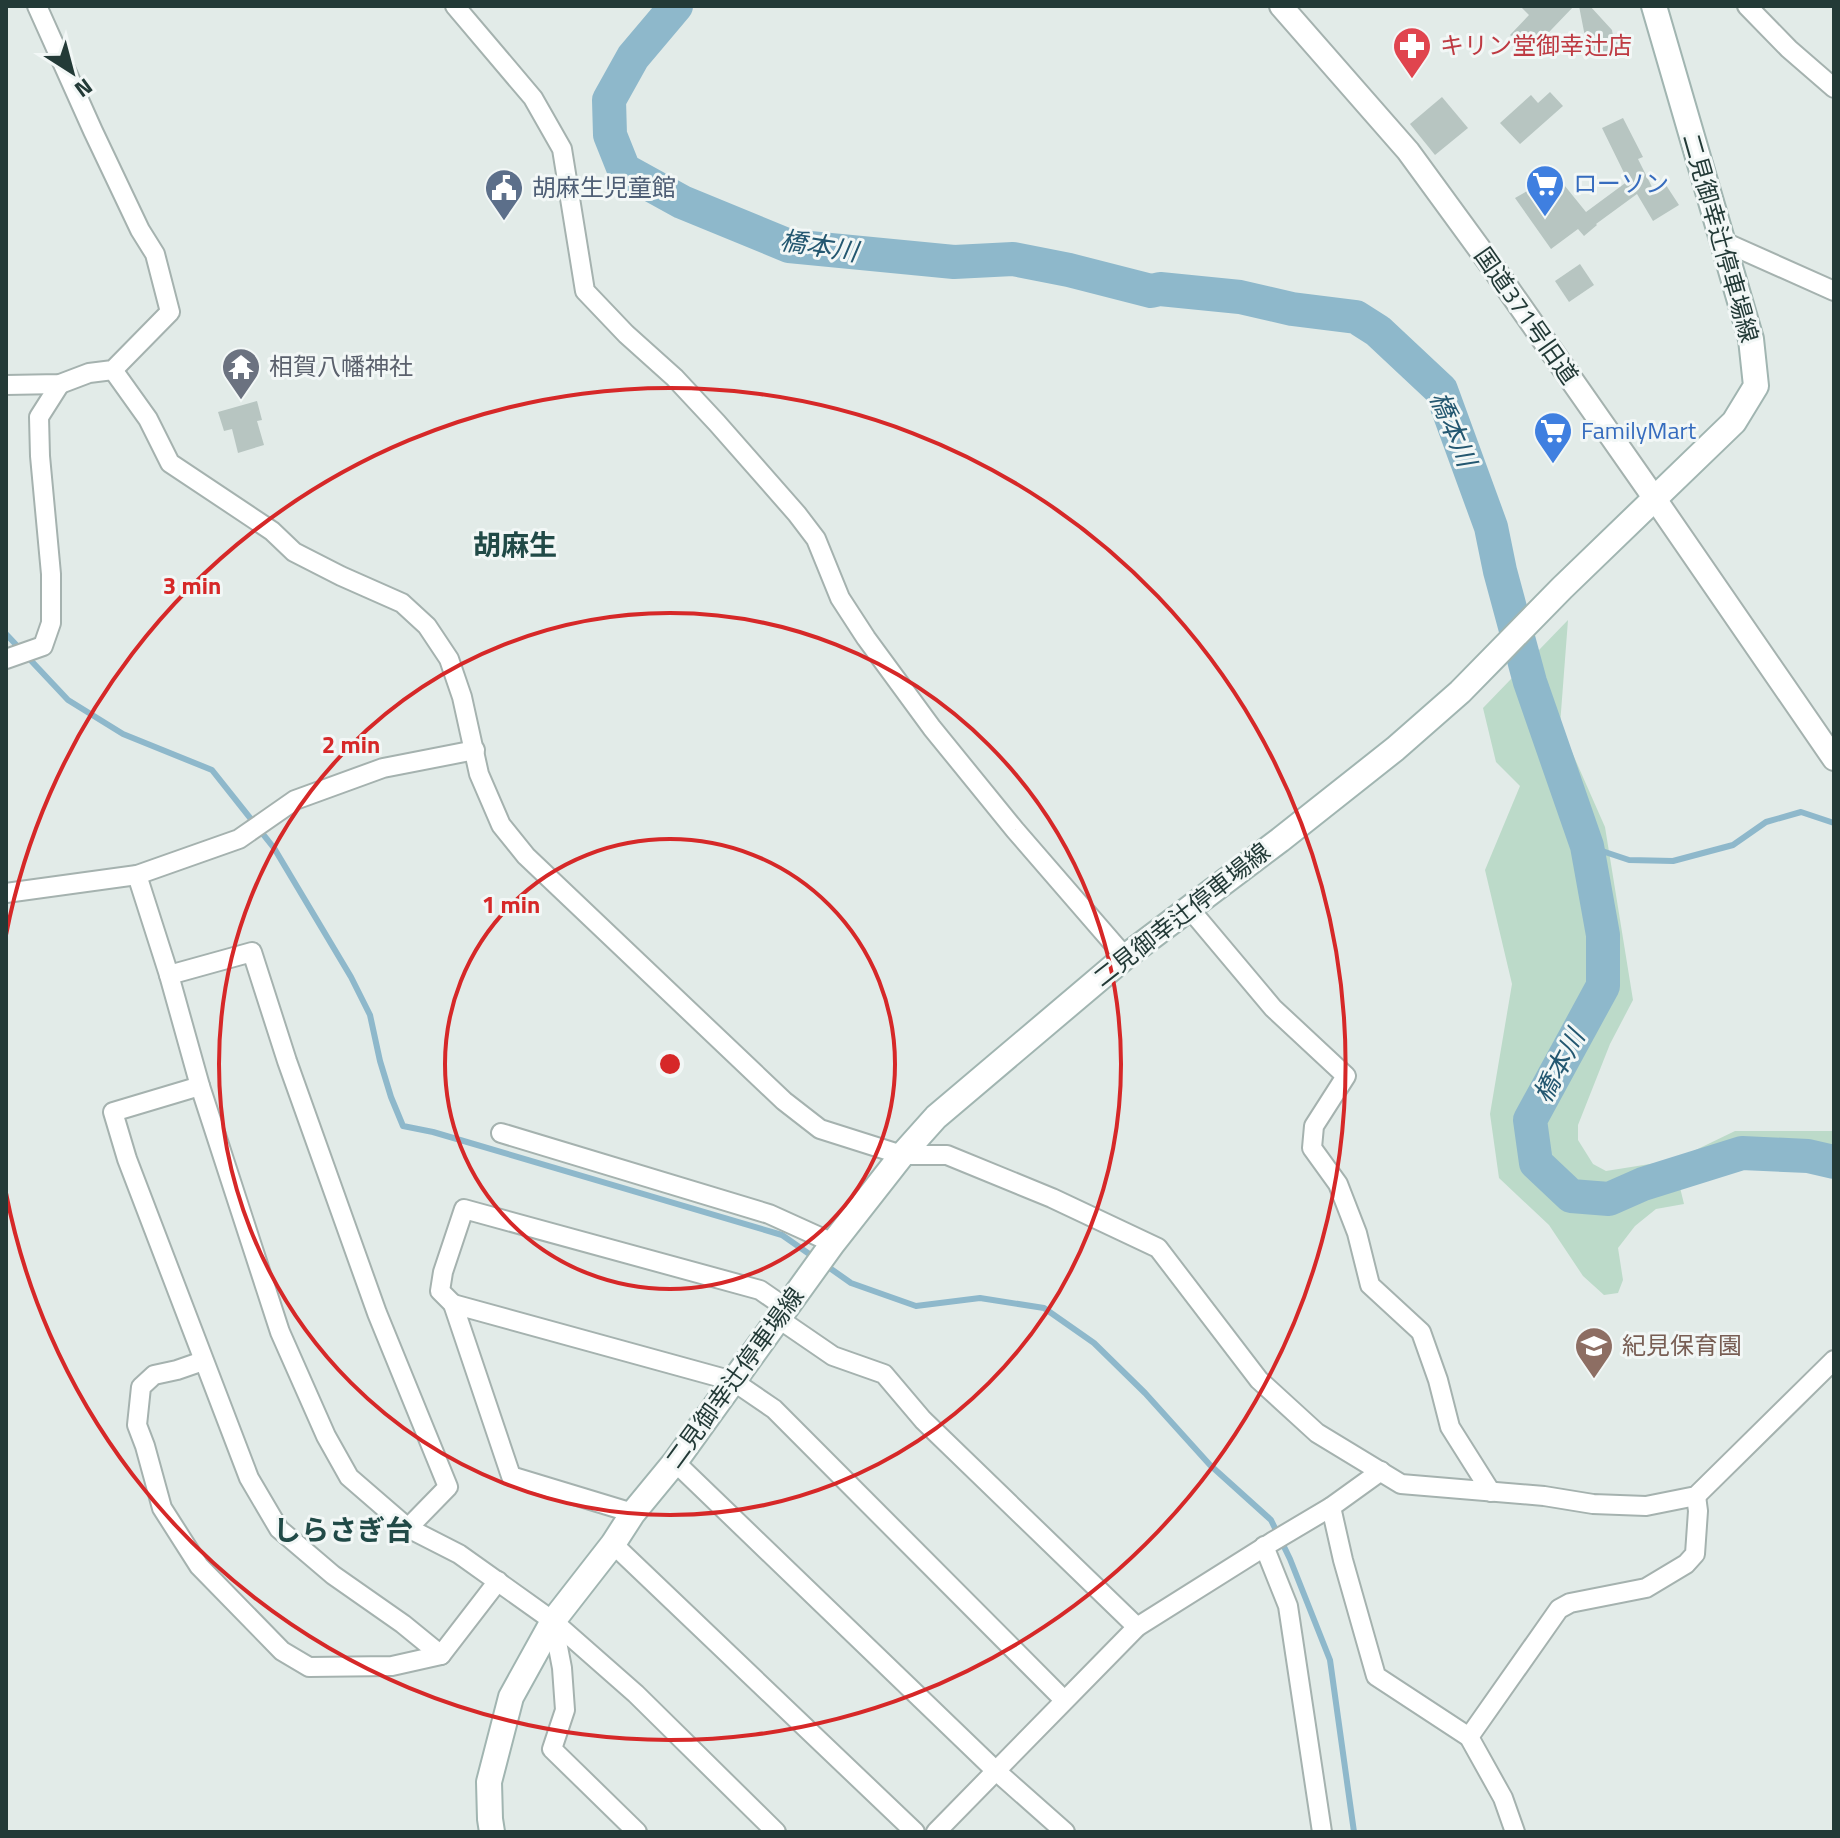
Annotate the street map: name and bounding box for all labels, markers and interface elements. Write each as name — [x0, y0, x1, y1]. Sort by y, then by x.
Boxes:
pharmacy icon: キリン堂御幸辻店 — [1391, 25, 1433, 80]
place label: キリン堂御幸辻店 — [1440, 27, 1632, 63]
north arrow — [32, 32, 112, 112]
text: N — [68, 70, 100, 106]
street label: 二見御幸辻停車場線 — [1674, 129, 1768, 347]
supermarket icon: ローソン — [1524, 163, 1566, 218]
place label: ローソン — [1573, 165, 1669, 201]
public building icon: 胡麻生児童館 — [483, 167, 525, 222]
place label: 胡麻生児童館 — [532, 169, 676, 205]
water label: 橋本川 — [778, 220, 864, 271]
street label: 国道371号旧道 — [1466, 239, 1588, 391]
temple icon: 相賀八幡神社 — [220, 346, 262, 401]
place label: 相賀八幡神社 — [269, 348, 413, 384]
water label: 橋本川 — [1420, 385, 1488, 475]
supermarket icon: FamilyMart — [1532, 410, 1574, 465]
place label: FamilyMart — [1581, 412, 1697, 448]
district label: 胡麻生 — [473, 523, 557, 566]
text: 3 min — [163, 567, 221, 603]
text: 2 min — [322, 726, 380, 762]
street label: 二見御幸辻停車場線 — [1085, 834, 1278, 995]
text: 1 min — [482, 886, 540, 922]
water label: 橋本川 — [1523, 1020, 1595, 1109]
centre of rings — [656, 1050, 684, 1078]
street label: 二見御幸辻停車場線 — [656, 1279, 812, 1475]
school or university icon: 紀見保育園 — [1573, 1325, 1615, 1380]
place label: 紀見保育園 — [1622, 1327, 1742, 1363]
district label: しらさぎ台 — [273, 1508, 413, 1551]

